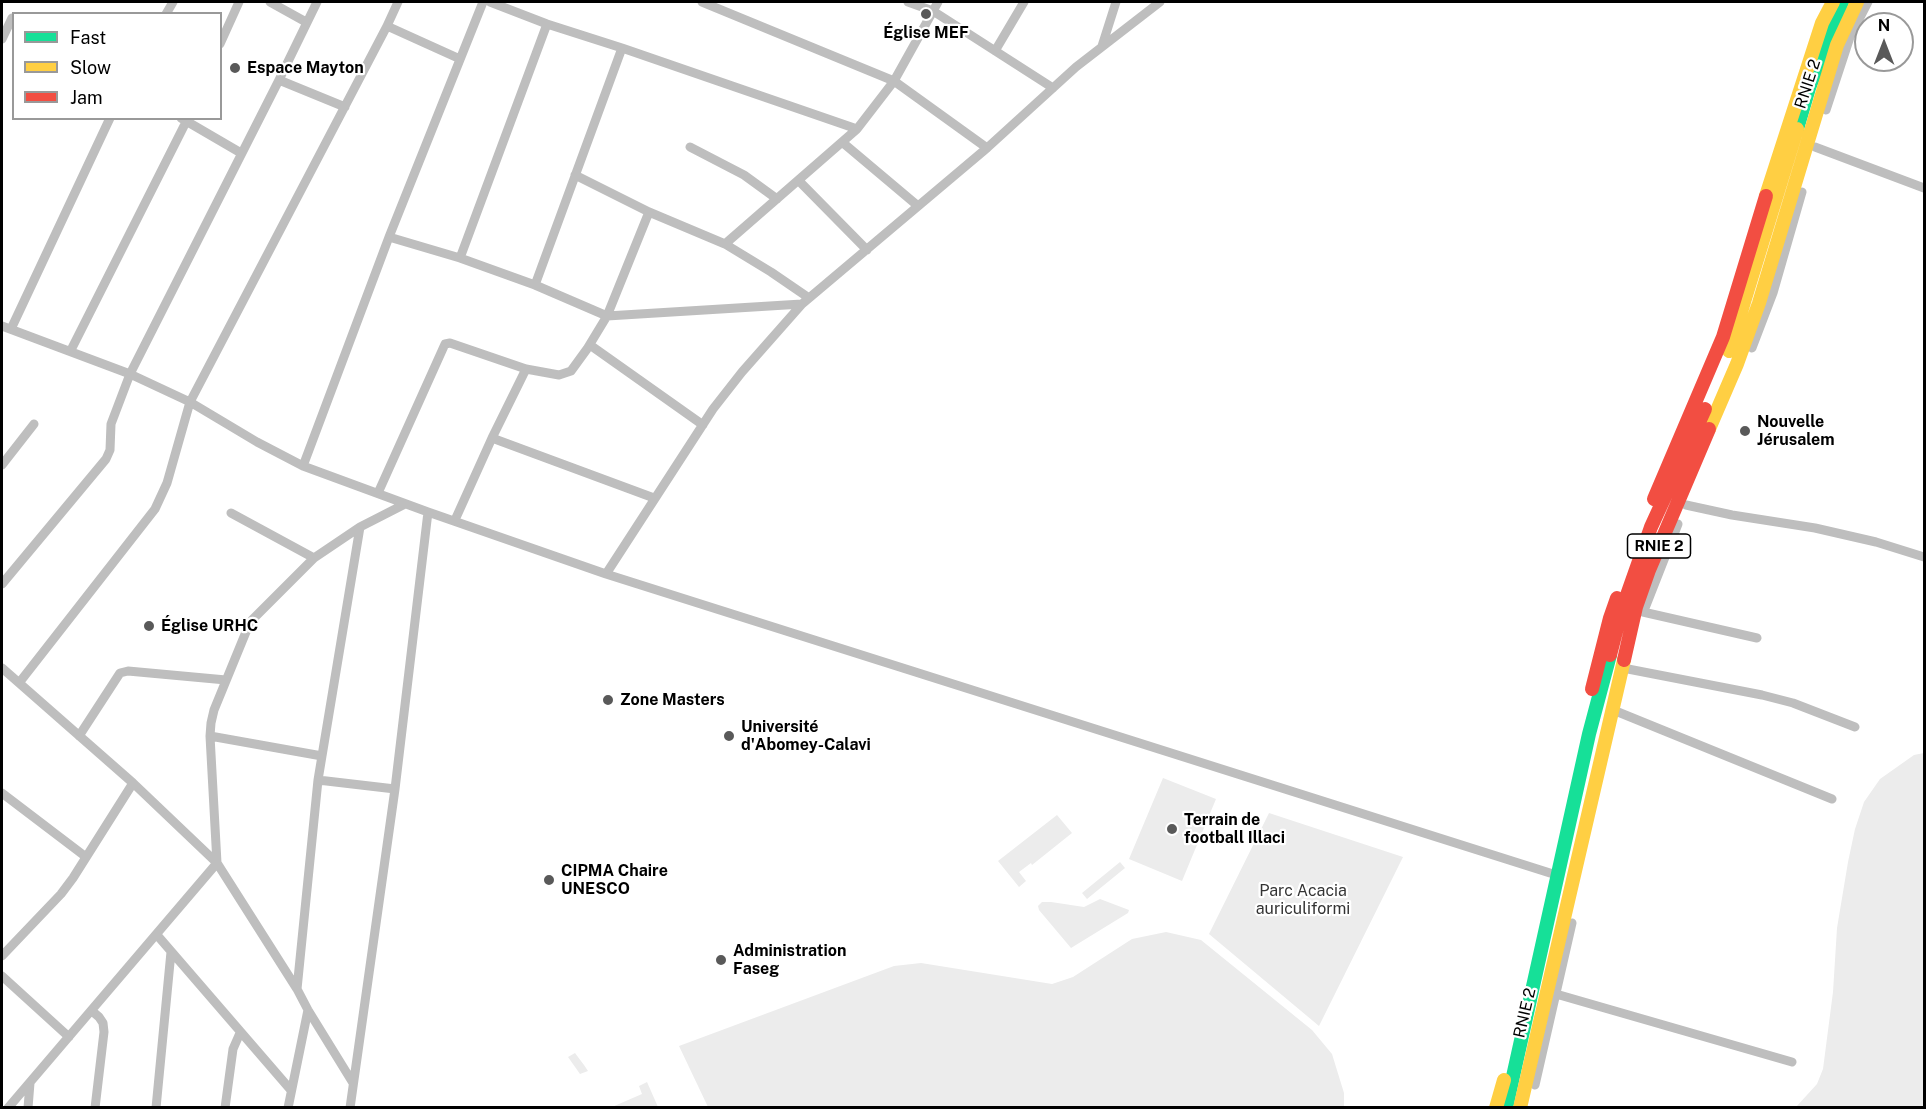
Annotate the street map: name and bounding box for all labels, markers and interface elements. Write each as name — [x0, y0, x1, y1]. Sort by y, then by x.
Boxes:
marker: Église MEF — [919, 7, 933, 21]
legend — [12, 12, 222, 120]
north arrow — [1854, 12, 1914, 72]
text: N — [1878, 16, 1890, 35]
place label: Église MEF — [883, 23, 969, 43]
text: Fast — [70, 27, 106, 48]
text: Slow — [70, 57, 111, 78]
street label: RNIE 2 — [1791, 57, 1825, 111]
place label: Espace Mayton — [247, 58, 364, 78]
marker: Espace Mayton — [228, 61, 242, 75]
text: Jam — [70, 87, 103, 108]
place label: Nouvelle Jérusalem — [1757, 412, 1835, 450]
marker: Nouvelle Jérusalem — [1738, 424, 1752, 438]
road number: RNIE 2 — [1628, 534, 1690, 558]
place label: Église URHC — [161, 616, 258, 636]
marker: Église URHC — [142, 619, 156, 633]
place label: Zone Masters — [620, 690, 725, 710]
marker: Zone Masters — [601, 693, 615, 707]
place label: Université d'Abomey-Calavi — [741, 717, 871, 755]
marker: Université d'Abomey-Calavi — [722, 729, 736, 743]
place label: Terrain de football Illaci — [1184, 810, 1285, 848]
marker: Terrain de football Illaci — [1165, 822, 1179, 836]
place label: CIPMA Chaire UNESCO — [561, 861, 668, 899]
marker: CIPMA Chaire UNESCO — [542, 873, 556, 887]
park label: Parc Acacia auriculiformi — [1256, 881, 1350, 919]
place label: Administration Faseg — [733, 941, 846, 979]
marker: Administration Faseg — [714, 953, 728, 967]
street label: RNIE 2 — [1510, 986, 1540, 1040]

